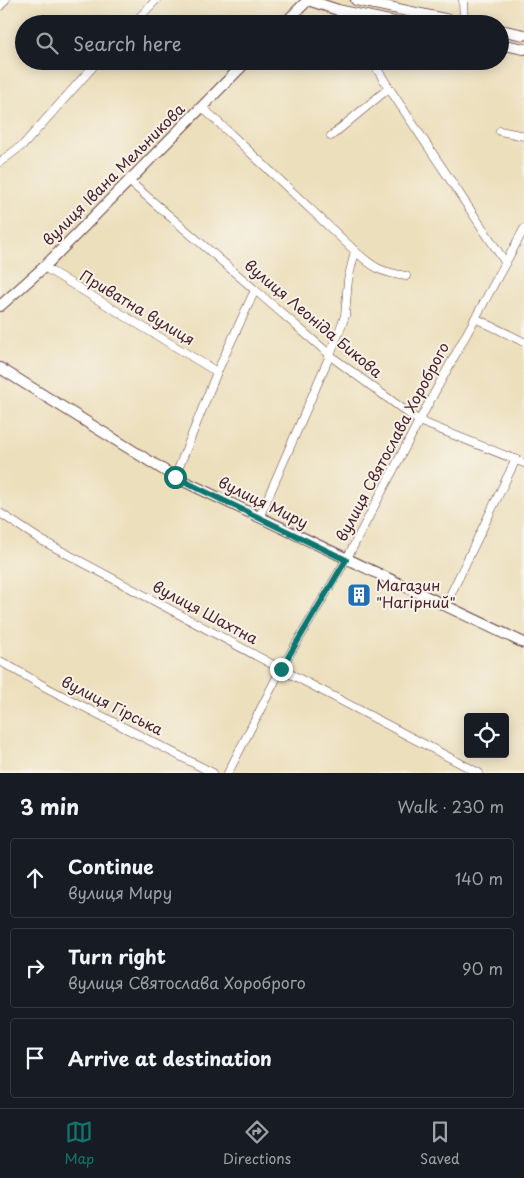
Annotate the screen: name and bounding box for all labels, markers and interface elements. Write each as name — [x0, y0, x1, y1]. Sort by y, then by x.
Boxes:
search box — [15, 15, 509, 70]
icon: search — [33, 29, 61, 57]
text: Search here — [73, 29, 182, 57]
street label: вулиця Івана Мельникова — [37, 97, 190, 250]
street label: вулиця Леоніда Бикова — [240, 253, 388, 383]
street label: Приватна вулиця — [76, 263, 200, 350]
street label: вулиця Святослава Хороброго — [329, 337, 454, 545]
route start — [164, 466, 187, 489]
street label: вулиця Миру — [215, 470, 313, 533]
place label: Магазин "Нагірний" — [376, 573, 456, 613]
street label: вулиця Шахтна — [149, 574, 263, 649]
building icon: Магазин "Нагірний" — [346, 582, 372, 608]
route end — [270, 658, 293, 681]
street label: вулиця Гірська — [58, 669, 168, 741]
map controls — [464, 713, 509, 758]
button: locate — [464, 713, 509, 758]
text: 3 min — [20, 790, 79, 822]
text: Walk · 230 m — [397, 794, 504, 818]
text: Continue — [68, 852, 154, 880]
icon: ahead — [21, 864, 49, 892]
text: 140 m — [455, 866, 503, 890]
text: вулиця Миру — [68, 880, 172, 904]
text: Turn right — [68, 942, 166, 970]
icon: right — [21, 954, 49, 982]
text: 90 m — [462, 956, 503, 980]
text: вулиця Святослава Хороброго — [68, 970, 306, 994]
icon: arrive — [21, 1044, 49, 1072]
text: Arrive at destination — [68, 1044, 272, 1072]
tab: Map — [64, 1118, 94, 1169]
tab: Directions — [223, 1118, 291, 1169]
tab: Saved — [420, 1118, 460, 1169]

